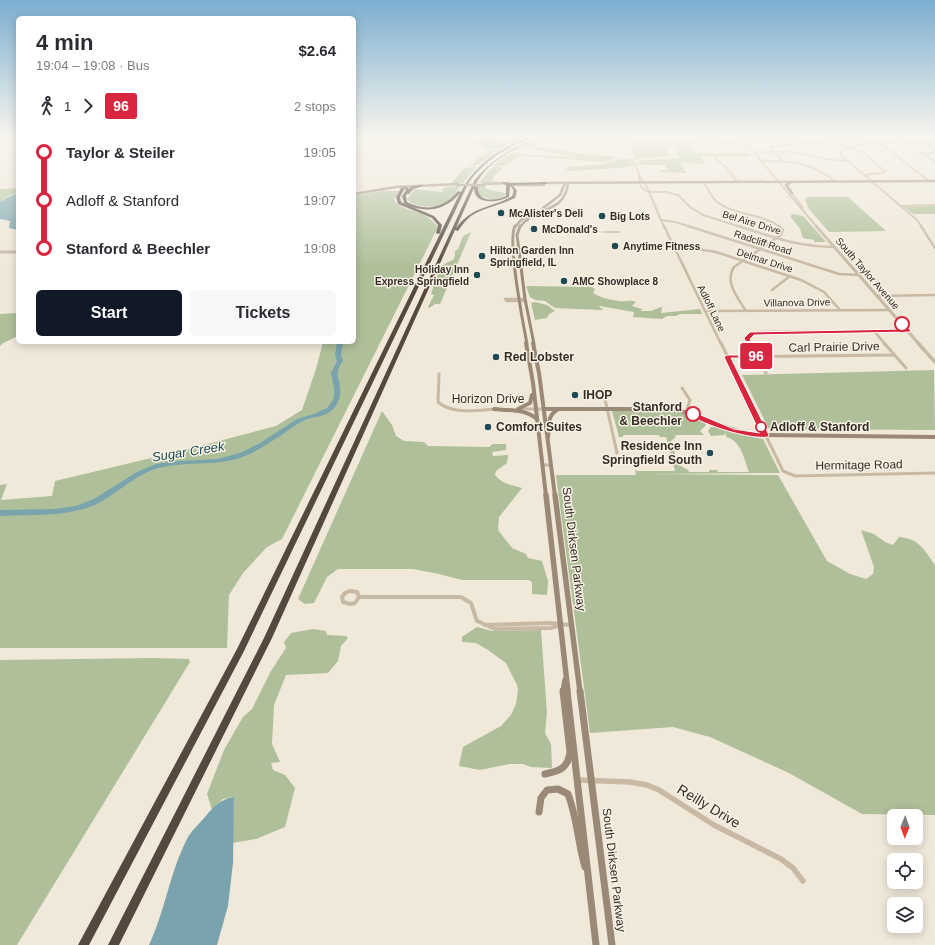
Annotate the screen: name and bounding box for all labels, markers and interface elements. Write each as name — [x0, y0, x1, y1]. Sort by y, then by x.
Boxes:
text: 4 min — [36, 30, 93, 55]
text: $2.64 — [298, 42, 336, 59]
text: 19:04 – 19:08 · Bus — [36, 58, 149, 73]
icon: walk — [36, 95, 58, 117]
icon: forward — [77, 95, 99, 117]
text: 96 — [113, 98, 129, 114]
text: 1 — [64, 99, 71, 114]
text: 2 stops — [294, 99, 336, 114]
text: Taylor & Steiler — [66, 144, 175, 161]
text: 19:05 — [303, 145, 336, 160]
text: Adloff & Stanford — [66, 192, 179, 209]
text: 19:07 — [303, 193, 336, 208]
marker: McAlister's Deli — [496, 208, 506, 218]
place label: McAlister's Deli — [509, 208, 583, 219]
street label: Bel Aire Drive — [721, 208, 783, 237]
marker: Big Lots — [597, 211, 607, 221]
place label: Big Lots — [610, 211, 650, 222]
marker: McDonald's — [529, 224, 539, 234]
place label: McDonald's — [542, 224, 598, 235]
street label: Radcliff Road — [733, 228, 793, 257]
street label: South Taylor Avenue — [833, 235, 902, 312]
text: Stanford & Beechler — [66, 240, 210, 257]
text: 19:08 — [303, 241, 336, 256]
marker: Anytime Fitness — [610, 241, 620, 251]
place label: Anytime Fitness — [623, 241, 701, 252]
place label: Hilton Garden Inn Springfield, IL — [490, 245, 574, 268]
street label: Delmar Drive — [735, 246, 795, 275]
marker: Hilton Garden Inn Springfield, IL — [477, 251, 487, 261]
place label: Holiday Inn Express Springfield — [375, 264, 469, 287]
marker: Holiday Inn Express Springfield — [472, 270, 482, 280]
marker: AMC Showplace 8 — [559, 276, 569, 286]
place label: AMC Showplace 8 — [572, 276, 659, 287]
street label: Adloff Lane — [696, 283, 728, 334]
button: Start — [36, 290, 182, 336]
button: Tickets — [190, 290, 336, 336]
street label: Villanova Drive — [764, 296, 831, 309]
unlabelled marker — [894, 316, 910, 332]
street label: Carl Prairie Drive — [788, 339, 880, 355]
line badge: 96 — [738, 343, 774, 369]
text: 96 — [748, 348, 764, 364]
place label: Red Lobster — [504, 350, 574, 364]
marker: Red Lobster — [491, 352, 501, 362]
place label: IHOP — [583, 388, 612, 402]
marker: IHOP — [570, 390, 580, 400]
street label: Horizon Drive — [452, 392, 525, 406]
place label: Stanford & Beechler — [619, 400, 682, 428]
marker: Stanford & Beechler — [685, 406, 701, 422]
place label: Comfort Suites — [496, 420, 582, 434]
place label: Adloff & Stanford — [770, 420, 869, 434]
marker: Adloff & Stanford — [755, 421, 767, 433]
marker: Comfort Suites — [483, 422, 493, 432]
water label: Sugar Creek — [151, 438, 227, 465]
place label: Residence Inn Springfield South — [602, 439, 702, 467]
marker: Residence Inn Springfield South — [705, 448, 715, 458]
street label: Hermitage Road — [815, 457, 903, 473]
street label: South Dirksen Parkway — [559, 486, 589, 612]
street label: Reilly Drive — [675, 781, 744, 831]
street label: South Dirksen Parkway — [599, 807, 629, 933]
north arrow — [887, 809, 923, 845]
map controls — [887, 809, 923, 933]
button: locate — [887, 853, 923, 889]
button: layers — [887, 897, 923, 933]

